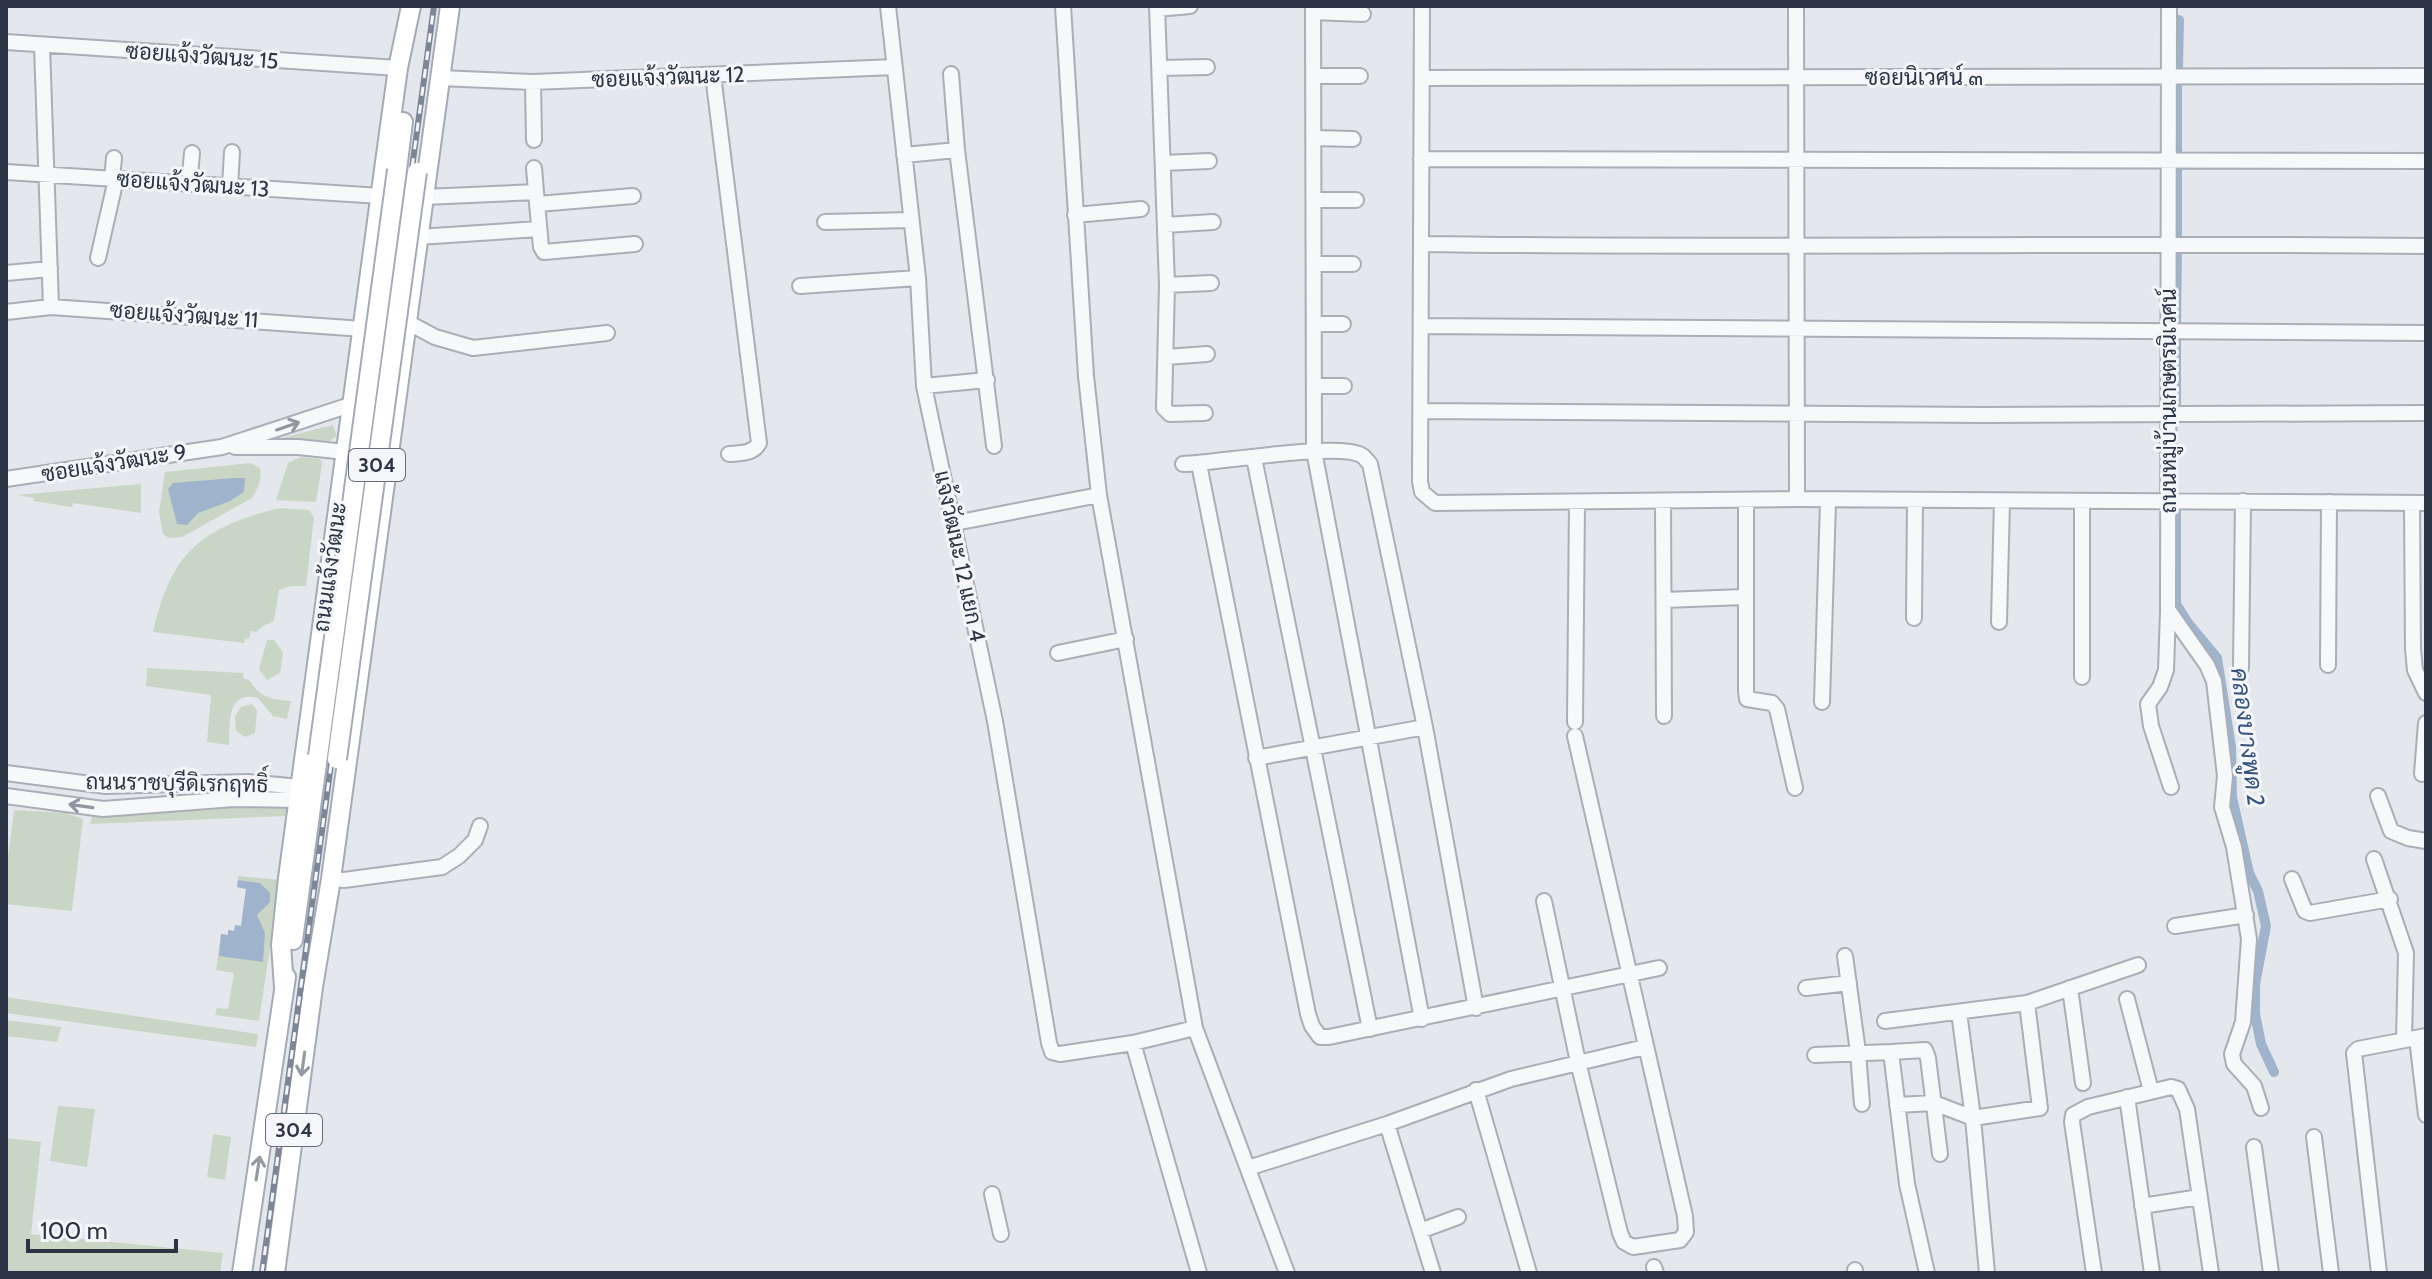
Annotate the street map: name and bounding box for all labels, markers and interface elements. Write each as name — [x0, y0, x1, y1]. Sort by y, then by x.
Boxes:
street label: ซอยแจ้งวัฒนะ 15 — [125, 36, 279, 75]
street label: ซอยแจ้งวัฒนะ 12 — [591, 60, 745, 93]
street label: ซอยนิเวศน์ ๓ — [1865, 63, 1983, 91]
street label: ซอยแจ้งวัฒนะ 13 — [116, 164, 270, 203]
street label: ถนนหมู่บ้านเกษตรนิเวศน์ — [2154, 289, 2184, 513]
street label: ซอยแจ้งวัฒนะ 11 — [109, 295, 259, 334]
one-way arrow — [275, 417, 300, 432]
street label: ซอยแจ้งวัฒนะ 9 — [39, 437, 189, 488]
road number: 304 — [349, 449, 405, 481]
street label: แจ้งวัฒนะ 12 แยก 4 — [929, 468, 992, 644]
street label: ถนนแจ้งวัฒนะ — [307, 500, 352, 634]
water label: คลองบางพูด 2 — [2222, 666, 2271, 808]
street label: ถนนราชบุรีดิเรกฤทธิ์ — [85, 762, 269, 800]
one-way arrow — [69, 798, 94, 813]
one-way arrow — [295, 1051, 310, 1076]
road number: 304 — [266, 1114, 322, 1146]
one-way arrow — [251, 1156, 266, 1181]
scale bar — [28, 1203, 176, 1253]
text: 100 m — [40, 1216, 108, 1245]

